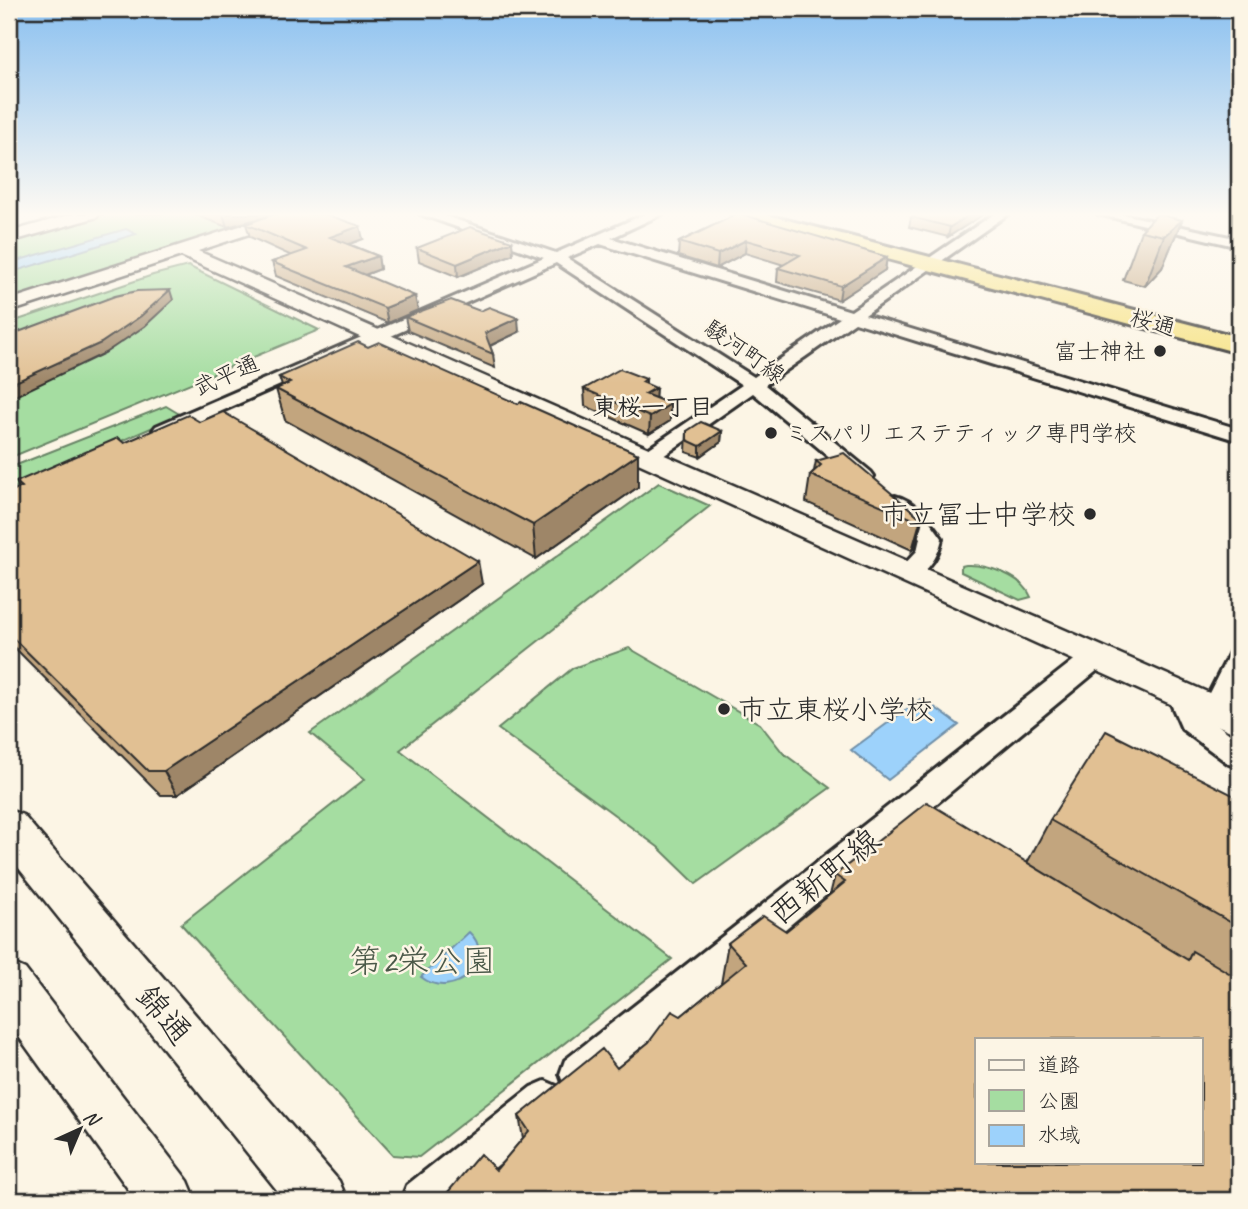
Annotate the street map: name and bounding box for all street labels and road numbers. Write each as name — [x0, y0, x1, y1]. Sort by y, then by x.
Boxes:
street label: 桜通 — [1127, 303, 1179, 342]
street label: 駿河町線 — [699, 313, 791, 390]
street label: 武平通 — [189, 348, 264, 403]
street label: 西新町線 — [760, 819, 889, 935]
street label: 錦通 — [127, 976, 202, 1053]

